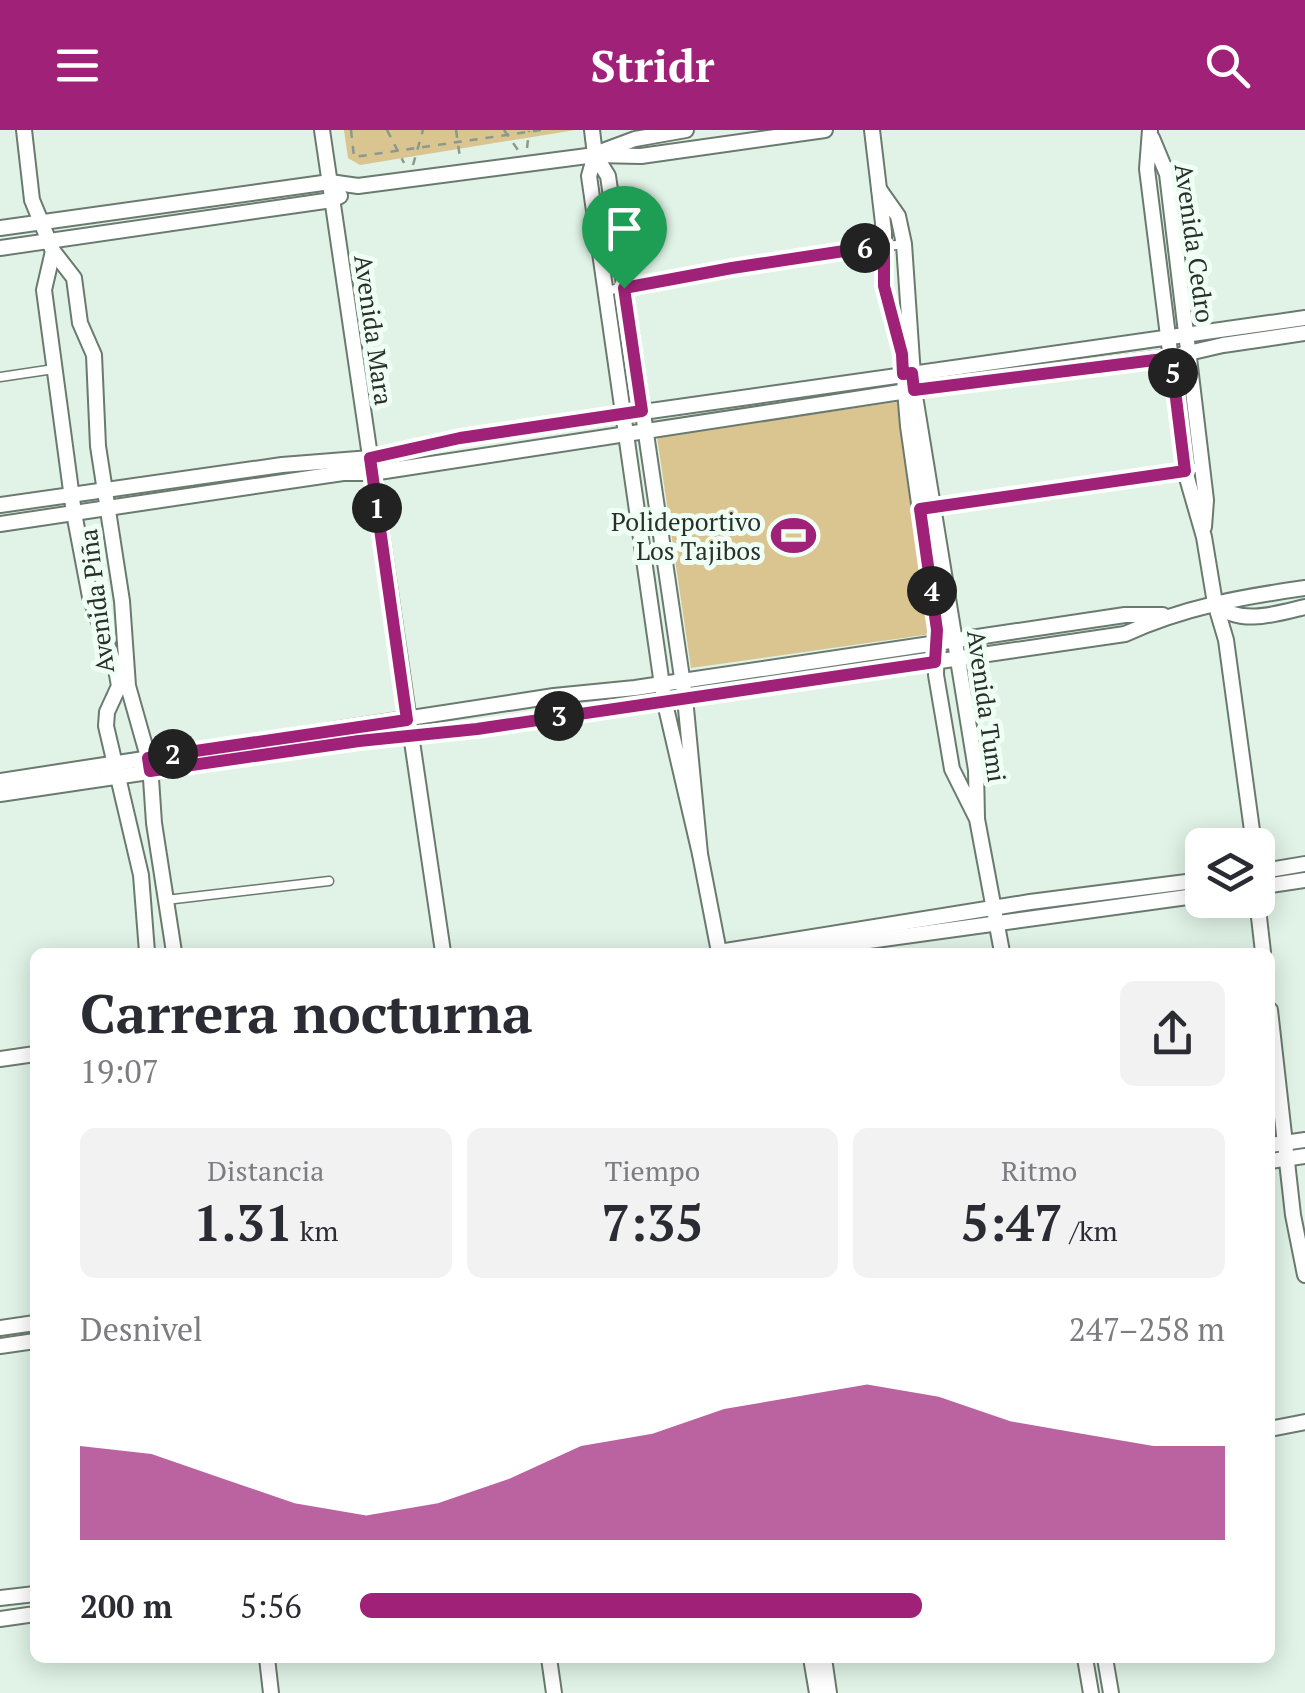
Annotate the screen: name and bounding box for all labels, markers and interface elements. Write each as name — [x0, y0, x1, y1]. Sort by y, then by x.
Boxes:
text: Stridr — [591, 35, 714, 95]
icon: menu — [50, 38, 105, 93]
icon: search — [1200, 38, 1255, 93]
street label: Avenida Cedro — [1167, 161, 1223, 325]
pin — [582, 186, 667, 289]
icon: arrive — [597, 201, 652, 256]
pin: 6 — [840, 223, 890, 273]
text: 6 — [857, 229, 873, 266]
street label: Avenida Mara — [347, 253, 401, 408]
pin: 5 — [1148, 348, 1198, 398]
text: 5 — [1165, 354, 1181, 391]
pin: 1 — [352, 483, 402, 533]
text: 1 — [369, 489, 385, 526]
place label: Polideportivo Los Tajibos — [611, 505, 761, 567]
sports icon: Polideportivo Los Tajibos — [770, 511, 818, 559]
street label: Avenida Piña — [71, 527, 121, 675]
pin: 4 — [907, 566, 957, 616]
text: 4 — [924, 572, 940, 609]
street label: Avenida Tumi — [960, 628, 1014, 784]
pin: 3 — [534, 691, 584, 741]
text: 3 — [551, 697, 567, 734]
pin: 2 — [148, 729, 198, 779]
text: 2 — [165, 735, 181, 772]
map controls — [1185, 828, 1275, 918]
button: layers — [1185, 828, 1275, 918]
text: Carrera nocturna — [80, 976, 533, 1049]
button: share — [1120, 981, 1225, 1086]
text: 19:07 — [80, 1050, 159, 1092]
text: Distancia — [207, 1152, 324, 1189]
text: Tiempo — [605, 1152, 700, 1189]
text: Ritmo — [1001, 1152, 1077, 1189]
text: 1.31 — [193, 1189, 293, 1255]
text: 7:35 — [602, 1189, 703, 1255]
text: 5:47 — [961, 1189, 1063, 1255]
text: km — [293, 1212, 338, 1249]
text: /km — [1063, 1212, 1118, 1249]
text: Desnivel — [80, 1308, 203, 1350]
text: 247–258 m — [1069, 1308, 1225, 1350]
text: 200 m — [80, 1585, 172, 1627]
text: 5:56 — [240, 1585, 302, 1627]

